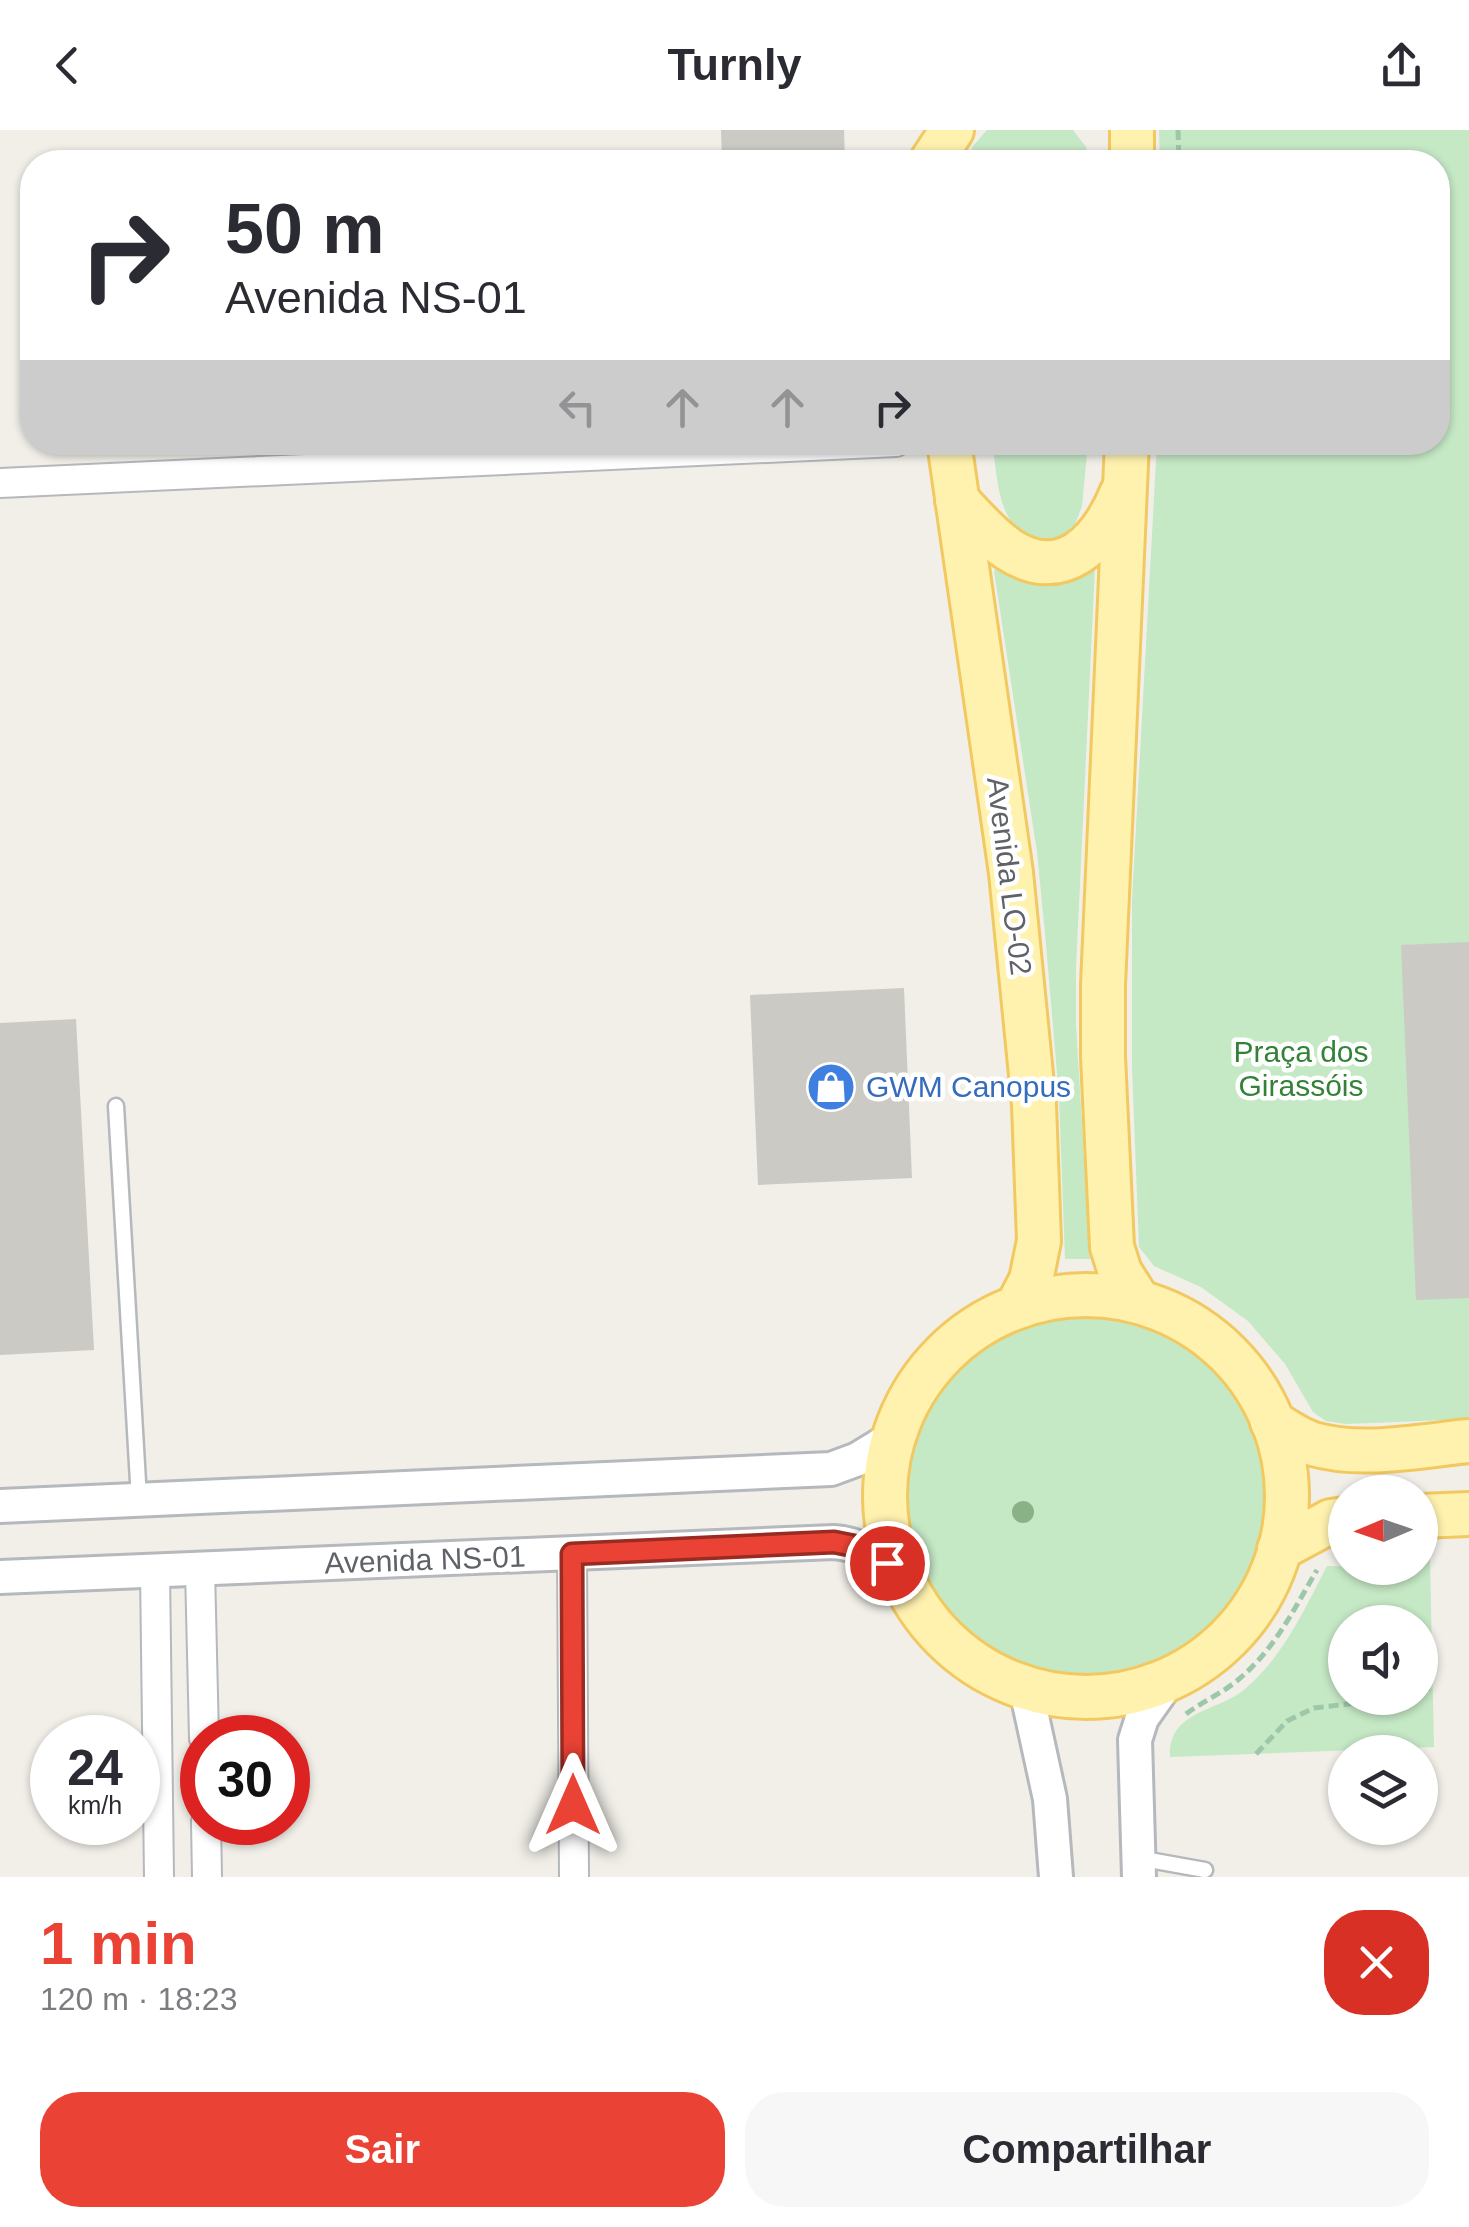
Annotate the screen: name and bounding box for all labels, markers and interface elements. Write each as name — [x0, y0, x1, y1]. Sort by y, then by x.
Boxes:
icon: back — [40, 38, 95, 93]
icon: share — [1374, 38, 1429, 93]
text: Turnly — [667, 39, 802, 90]
icon: right — [60, 190, 190, 320]
text: 50 m — [225, 190, 385, 268]
text: Avenida NS-01 — [225, 272, 527, 323]
icon: left — [550, 380, 605, 435]
icon: ahead — [655, 380, 710, 435]
icon: ahead — [760, 380, 815, 435]
icon: right — [865, 380, 920, 435]
street label: Avenida LO-02 — [981, 775, 1038, 977]
park label: Praça dos Girassóis — [1233, 1035, 1369, 1102]
shop icon: GWM Canopus — [805, 1061, 857, 1113]
place label: GWM Canopus — [866, 1070, 1071, 1103]
north arrow — [1328, 1475, 1438, 1585]
map controls — [1328, 1475, 1438, 1845]
pin — [845, 1521, 930, 1606]
icon: arrive — [860, 1536, 915, 1591]
street label: Avenida NS-01 — [324, 1539, 526, 1580]
button: sound — [1328, 1605, 1438, 1715]
speed limit sign: 30 — [180, 1715, 310, 1845]
button: layers — [1328, 1735, 1438, 1845]
text: 24 — [67, 1740, 123, 1796]
position arrow — [521, 1753, 625, 1857]
text: km/h — [68, 1791, 122, 1819]
text: 1 min — [40, 1910, 197, 1977]
button: close — [1324, 1910, 1429, 2015]
text: 120 m · 18:23 — [40, 1981, 237, 2017]
button: Sair — [40, 2092, 725, 2207]
button: Compartilhar — [745, 2092, 1429, 2207]

